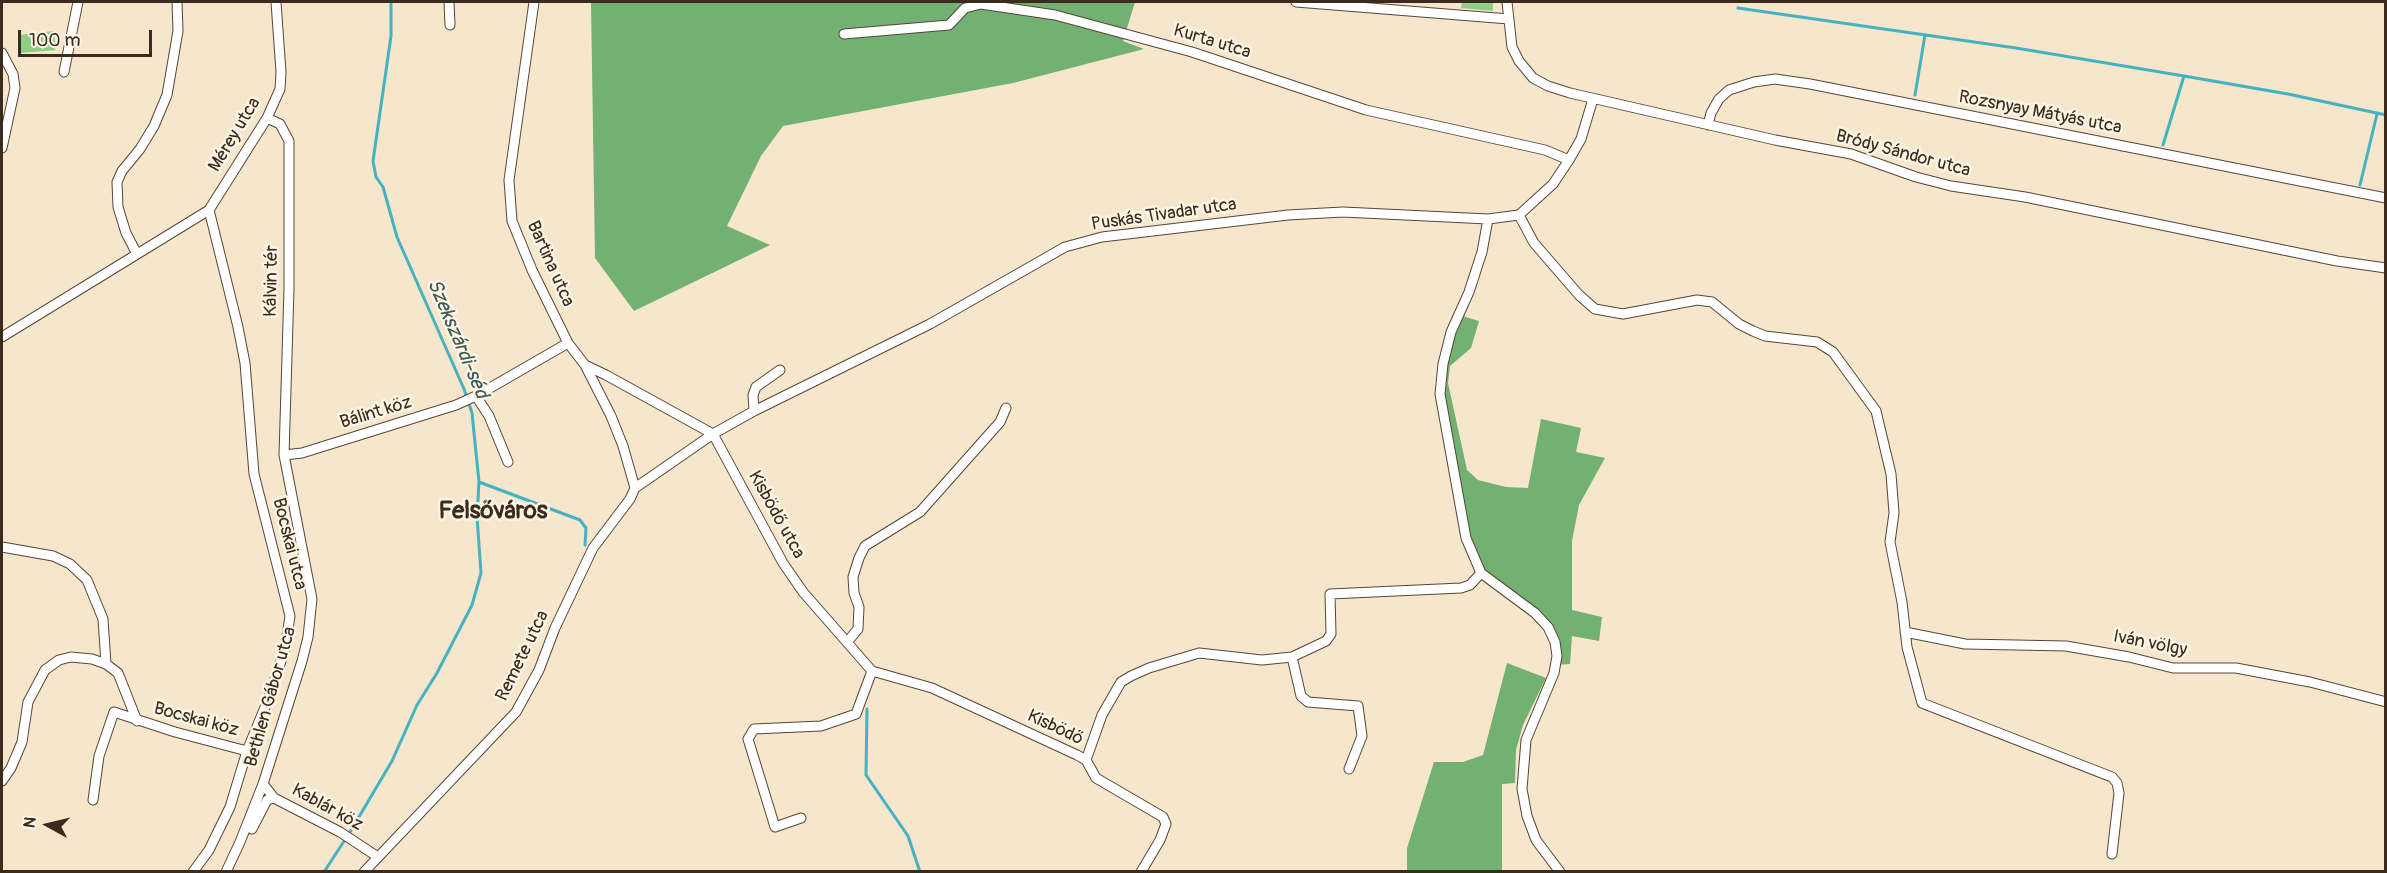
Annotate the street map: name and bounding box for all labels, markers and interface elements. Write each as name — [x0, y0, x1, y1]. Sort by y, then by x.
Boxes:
scale bar — [21, 18, 154, 56]
street label: Kurta utca — [1171, 20, 1253, 64]
text: 100 m — [29, 29, 81, 52]
street label: Rozsnyay Mátyás utca — [1957, 87, 2123, 139]
street label: Mérey utca — [204, 94, 266, 176]
street label: Bródy Sándor utca — [1833, 126, 1973, 182]
street label: Puskás Tivadar utca — [1090, 194, 1238, 236]
street label: Bartina utca — [522, 218, 578, 310]
street label: Kálvin tér — [261, 245, 283, 317]
water label: Szekszárdi-séd — [421, 276, 493, 402]
street label: Bálint köz — [338, 392, 414, 434]
street label: Kisbödő utca — [743, 467, 809, 563]
street label: Bocskai utca — [267, 496, 311, 592]
district label: Felsőváros — [439, 498, 547, 526]
street label: Remete utca — [492, 607, 554, 705]
street label: Bethlen Gábor utca — [241, 625, 301, 769]
street label: Iván völgy — [2111, 626, 2189, 662]
street label: Bocskai köz — [151, 698, 241, 742]
street label: Kisbödő — [1023, 706, 1087, 750]
street label: Kablár köz — [288, 780, 366, 836]
north arrow — [18, 795, 78, 855]
text: N — [20, 816, 41, 829]

